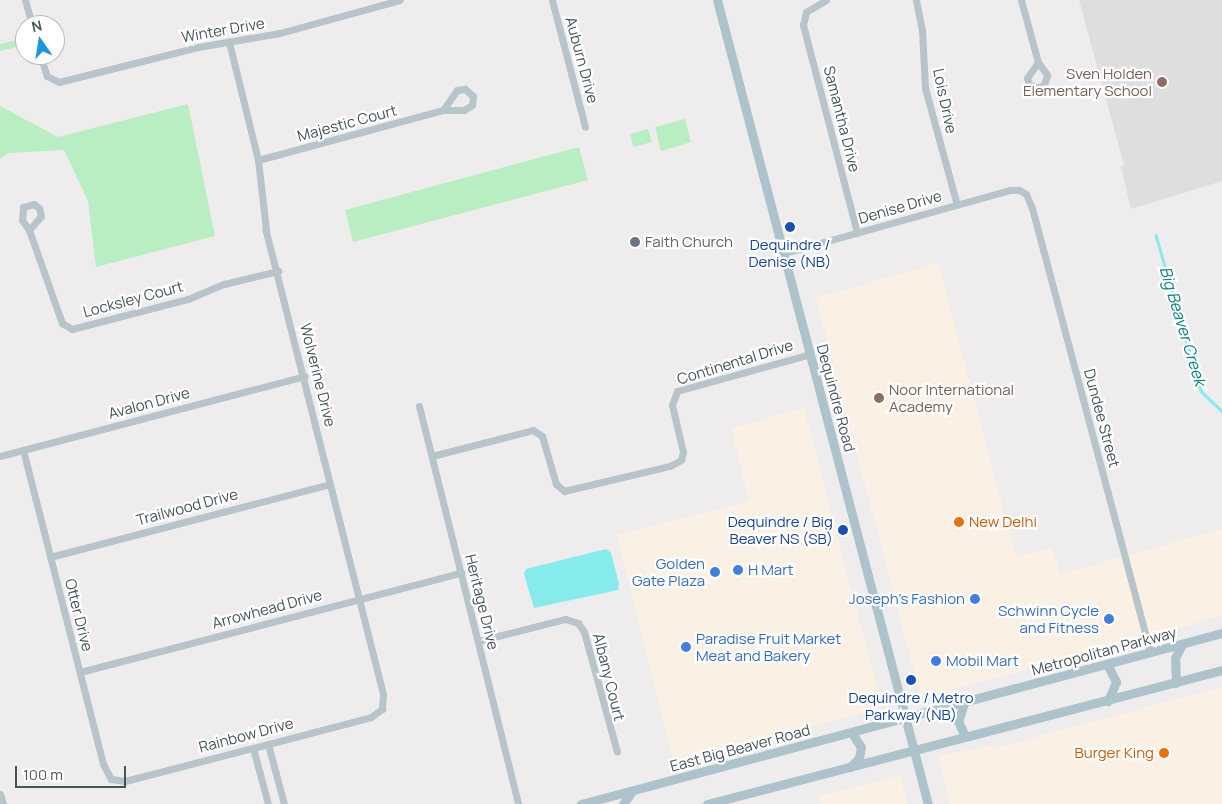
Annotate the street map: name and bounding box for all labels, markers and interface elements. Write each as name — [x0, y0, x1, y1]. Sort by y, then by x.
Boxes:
street label: Winter Drive — [180, 14, 266, 46]
north arrow — [15, 15, 65, 65]
text: N — [30, 15, 44, 36]
street label: Auburn Drive — [562, 15, 602, 105]
street label: Samantha Drive — [820, 64, 864, 174]
place label: Sven Holden Elementary School — [1023, 64, 1152, 99]
street label: Lois Drive — [929, 67, 961, 135]
marker: Sven Holden Elementary School — [1156, 76, 1168, 88]
street label: Majestic Court — [295, 101, 399, 145]
street label: Denise Drive — [856, 187, 944, 227]
marker: Dequindre / Denise (NB) — [784, 221, 796, 233]
place label: Faith Church — [645, 233, 733, 251]
place label: Dequindre / Denise (NB) — [749, 235, 831, 270]
marker: Faith Church — [629, 236, 641, 248]
water label: Big Beaver Creek — [1156, 264, 1210, 388]
street label: Locksley Court — [81, 277, 185, 321]
street label: Wolverine Drive — [296, 321, 340, 429]
street label: Continental Drive — [675, 336, 795, 388]
street label: Dequindre Road — [813, 342, 859, 454]
street label: Dundee Street — [1080, 367, 1124, 469]
place label: Noor International Academy — [889, 380, 1014, 415]
street label: Avalon Drive — [106, 383, 192, 423]
marker: Noor International Academy — [873, 392, 885, 404]
street label: Trailwood Drive — [134, 485, 240, 529]
place label: Dequindre / Big Beaver NS (SB) — [728, 512, 833, 547]
place label: New Delhi — [969, 513, 1037, 531]
marker: New Delhi — [953, 516, 965, 528]
marker: Dequindre / Big Beaver NS (SB) — [837, 524, 849, 536]
street label: Heritage Drive — [461, 552, 503, 652]
place label: Golden Gate Plaza — [632, 554, 705, 589]
place label: H Mart — [748, 561, 794, 579]
marker: H Mart — [732, 564, 744, 576]
marker: Golden Gate Plaza — [709, 566, 721, 578]
street label: Otter Drive — [61, 577, 97, 653]
street label: Arrowhead Drive — [210, 586, 324, 632]
place label: Joseph's Fashion — [849, 590, 965, 608]
marker: Joseph's Fashion — [969, 593, 981, 605]
place label: Schwinn Cycle and Fitness — [998, 601, 1099, 636]
marker: Schwinn Cycle and Fitness — [1103, 613, 1115, 625]
street label: Metropolitan Parkway — [1030, 623, 1178, 679]
place label: Paradise Fruit Market Meat and Bakery — [696, 629, 841, 664]
street label: Albany Court — [589, 631, 629, 723]
marker: Paradise Fruit Market Meat and Bakery — [680, 641, 692, 653]
place label: Mobil Mart — [946, 652, 1019, 670]
marker: Mobil Mart — [930, 655, 942, 667]
marker: Dequindre / Metro Parkway (NB) — [905, 674, 917, 686]
place label: Dequindre / Metro Parkway (NB) — [848, 688, 974, 723]
street label: Rainbow Drive — [197, 714, 295, 756]
street label: East Big Beaver Road — [668, 721, 812, 775]
place label: Burger King — [1075, 744, 1154, 762]
marker: Burger King — [1158, 747, 1170, 759]
scale bar — [18, 756, 129, 788]
text: 100 m — [23, 764, 63, 785]

